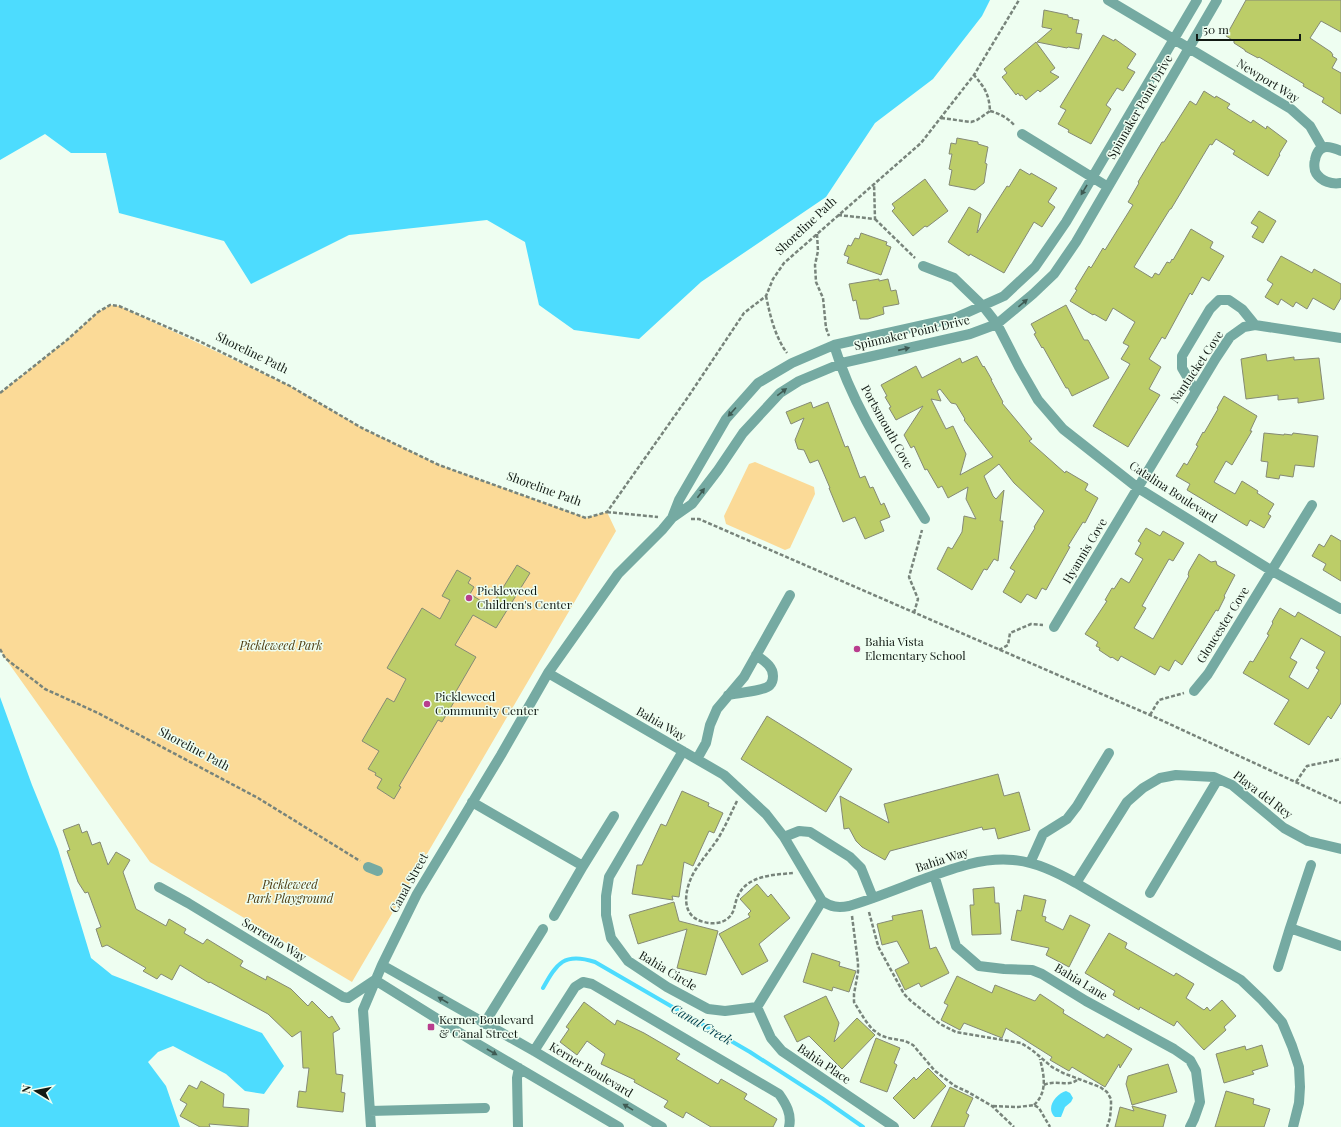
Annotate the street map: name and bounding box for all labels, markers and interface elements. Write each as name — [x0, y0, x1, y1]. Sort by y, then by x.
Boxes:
scale bar — [1197, 16, 1300, 42]
text: 50 m — [1203, 21, 1229, 37]
street label: Spinnaker Point Drive — [1103, 51, 1176, 162]
street label: Newport Way — [1234, 54, 1303, 106]
one-way arrow — [1081, 184, 1088, 196]
street label: Shoreline Path — [771, 193, 840, 258]
one-way arrow — [1017, 298, 1028, 307]
street label: Spinnaker Point Drive — [852, 311, 971, 353]
street label: Nantucket Cove — [1166, 327, 1226, 406]
street label: Shoreline Path — [214, 328, 291, 377]
one-way arrow — [897, 346, 910, 352]
street label: Portsmouth Cove — [858, 382, 918, 471]
one-way arrow — [777, 388, 788, 396]
one-way arrow — [728, 406, 737, 417]
street label: Catalina Boulevard — [1127, 457, 1221, 526]
street label: Shoreline Path — [505, 467, 584, 509]
one-way arrow — [697, 487, 705, 498]
street label: Hyannis Cove — [1058, 515, 1110, 586]
place label: Pickleweed Children's Center — [477, 582, 573, 612]
street label: Gloucester Cove — [1192, 583, 1252, 666]
marker: Pickleweed Children's Center — [464, 593, 474, 603]
place label: Bahia Vista Elementary School — [865, 633, 966, 663]
park label: Pickleweed Park — [238, 637, 323, 653]
marker: Bahia Vista Elementary School — [852, 644, 862, 654]
place label: Pickleweed Community Center — [435, 688, 540, 718]
marker: Pickleweed Community Center — [422, 699, 432, 709]
street label: Bahia Way — [634, 703, 689, 744]
street label: Shoreline Path — [156, 723, 233, 774]
street label: Playa del Rey — [1231, 767, 1296, 822]
street label: Bahia Way — [913, 843, 970, 875]
street label: Canal Street — [385, 849, 431, 915]
park label: Pickleweed Park Playground — [246, 876, 334, 906]
street label: Sorrento Way — [239, 914, 310, 965]
street label: Bahia Circle — [637, 947, 700, 994]
street label: Bahia Lane — [1052, 959, 1111, 1003]
one-way arrow — [437, 997, 449, 1004]
water label: Canal Creek — [669, 999, 736, 1048]
place label: Kerner Boulevard & Canal Street — [439, 1011, 534, 1041]
marker: Kerner Boulevard & Canal Street — [426, 1022, 436, 1032]
street label: Kerner Boulevard — [547, 1038, 636, 1100]
street label: Bahia Place — [795, 1039, 854, 1087]
one-way arrow — [486, 1048, 497, 1055]
north arrow — [16, 1071, 56, 1111]
text: N — [18, 1084, 34, 1094]
one-way arrow — [622, 1104, 634, 1111]

